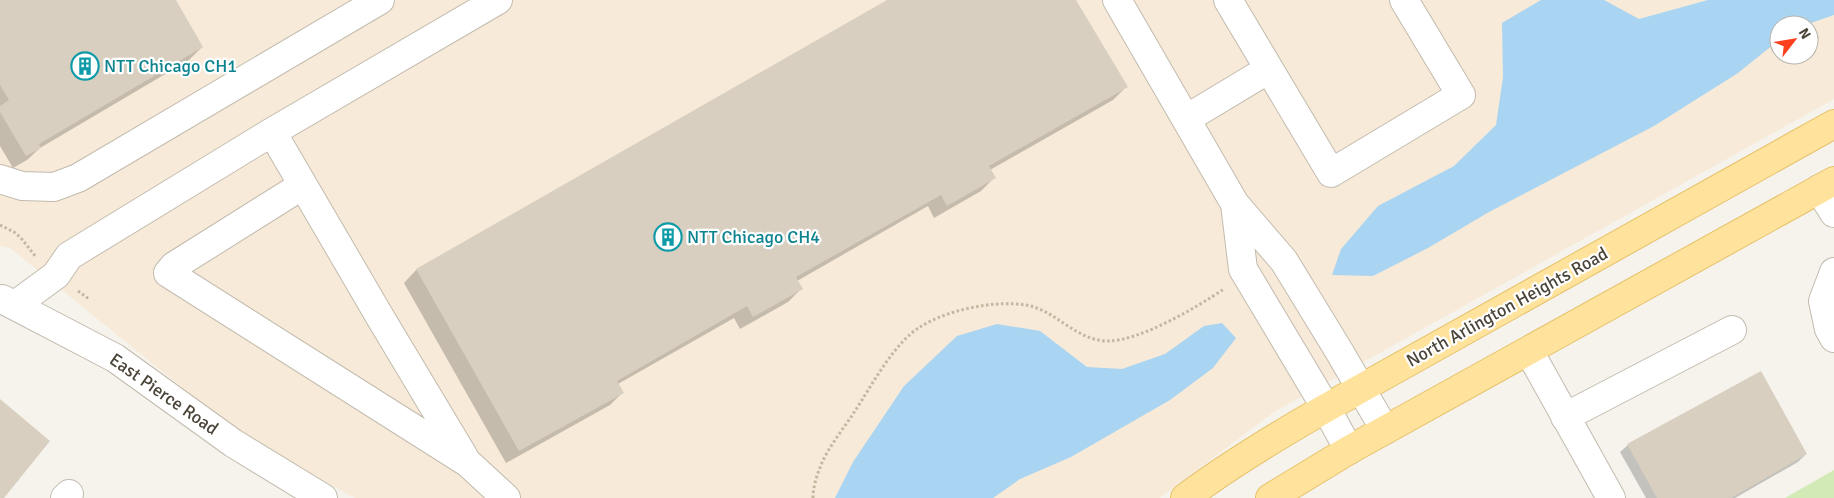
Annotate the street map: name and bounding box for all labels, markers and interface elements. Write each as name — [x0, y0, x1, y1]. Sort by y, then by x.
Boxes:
north arrow — [1769, 15, 1819, 65]
text: N — [1795, 25, 1815, 42]
building icon: NTT Chicago CH1 — [70, 51, 100, 81]
place label: NTT Chicago CH1 — [104, 55, 237, 77]
building icon: NTT Chicago CH4 — [653, 222, 683, 252]
place label: NTT Chicago CH4 — [687, 226, 820, 248]
street label: North Arlington Heights Road — [1402, 242, 1612, 372]
street label: East Pierce Road — [105, 348, 223, 440]

